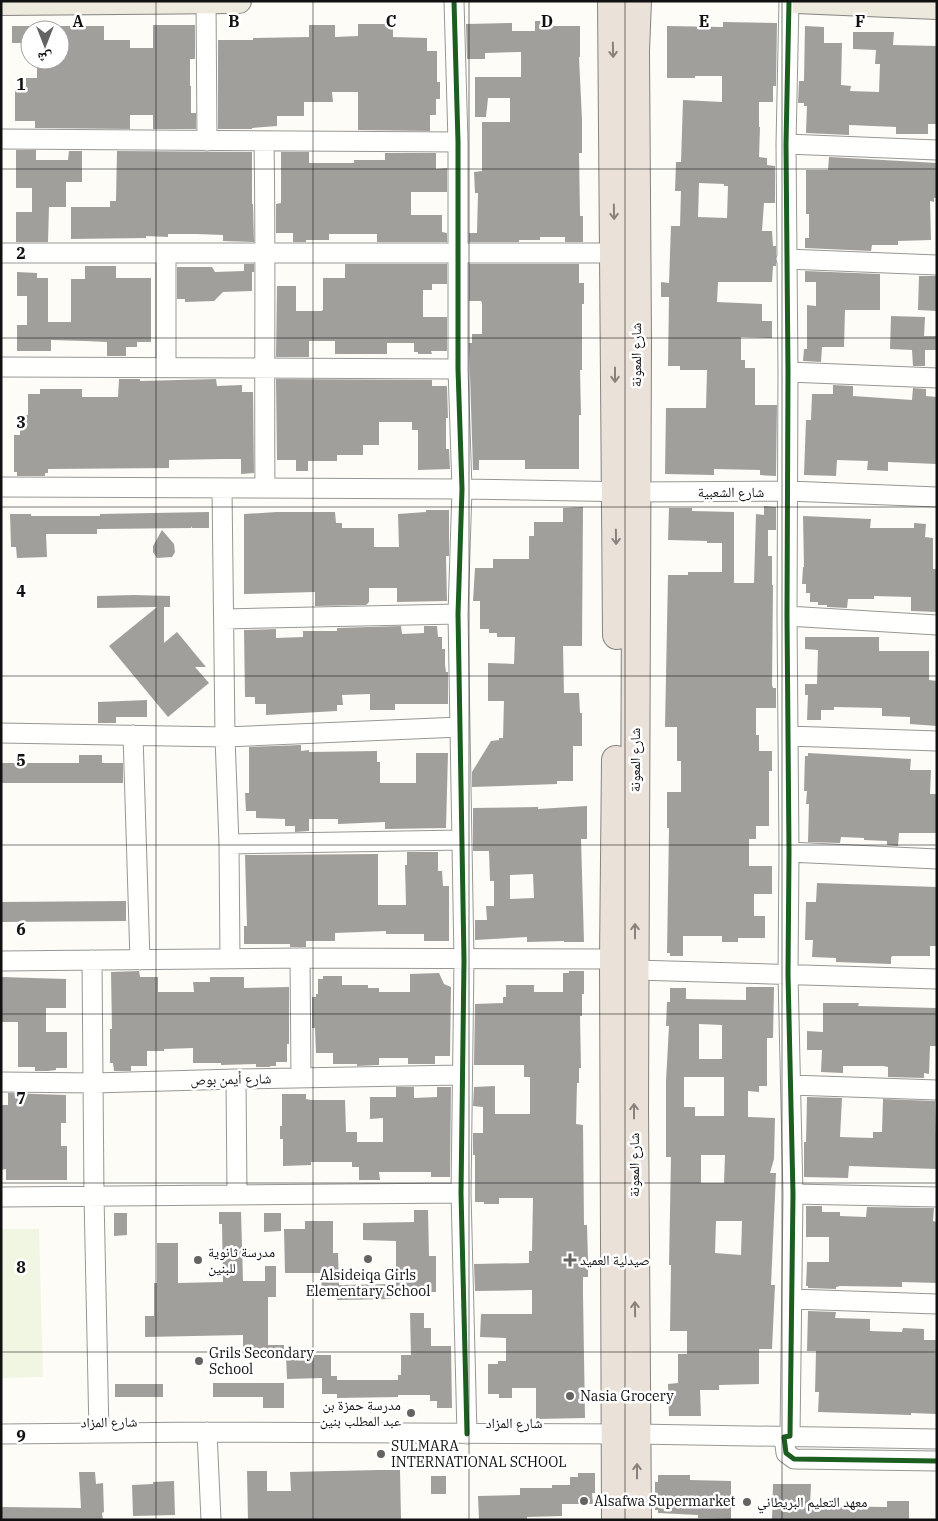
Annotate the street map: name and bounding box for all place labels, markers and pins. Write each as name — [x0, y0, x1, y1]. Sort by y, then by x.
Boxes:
place label: مدرسة ثانوية للبنين — [208, 1243, 275, 1277]
place label: صيدلية العميد — [580, 1251, 650, 1269]
marker: Alsideiqa Girls Elementary School — [362, 1253, 374, 1265]
marker: مدرسة ثانوية للبنين — [192, 1254, 204, 1266]
marker: صيدلية العميد — [564, 1254, 576, 1266]
place label: Alsideiqa Girls Elementary School — [306, 1266, 430, 1300]
place label: Grils Secondary School — [209, 1344, 314, 1378]
marker: Grils Secondary School — [193, 1355, 205, 1367]
place label: Nasia Grocery — [580, 1387, 674, 1405]
marker: Nasia Grocery — [564, 1390, 576, 1402]
place label: مدرسة حمزة بن عبد المطلب بنين — [320, 1396, 401, 1430]
marker: مدرسة حمزة بن عبد المطلب بنين — [405, 1407, 417, 1419]
place label: SULMARA INTERNATIONAL SCHOOL — [391, 1437, 567, 1471]
marker: SULMARA INTERNATIONAL SCHOOL — [375, 1448, 387, 1460]
place label: Alsafwa Supermarket — [594, 1492, 735, 1510]
place label: معهد التعليم البريطاني — [757, 1493, 867, 1514]
marker: Alsafwa Supermarket — [578, 1495, 590, 1507]
marker: معهد التعليم البريطاني — [741, 1496, 753, 1508]

